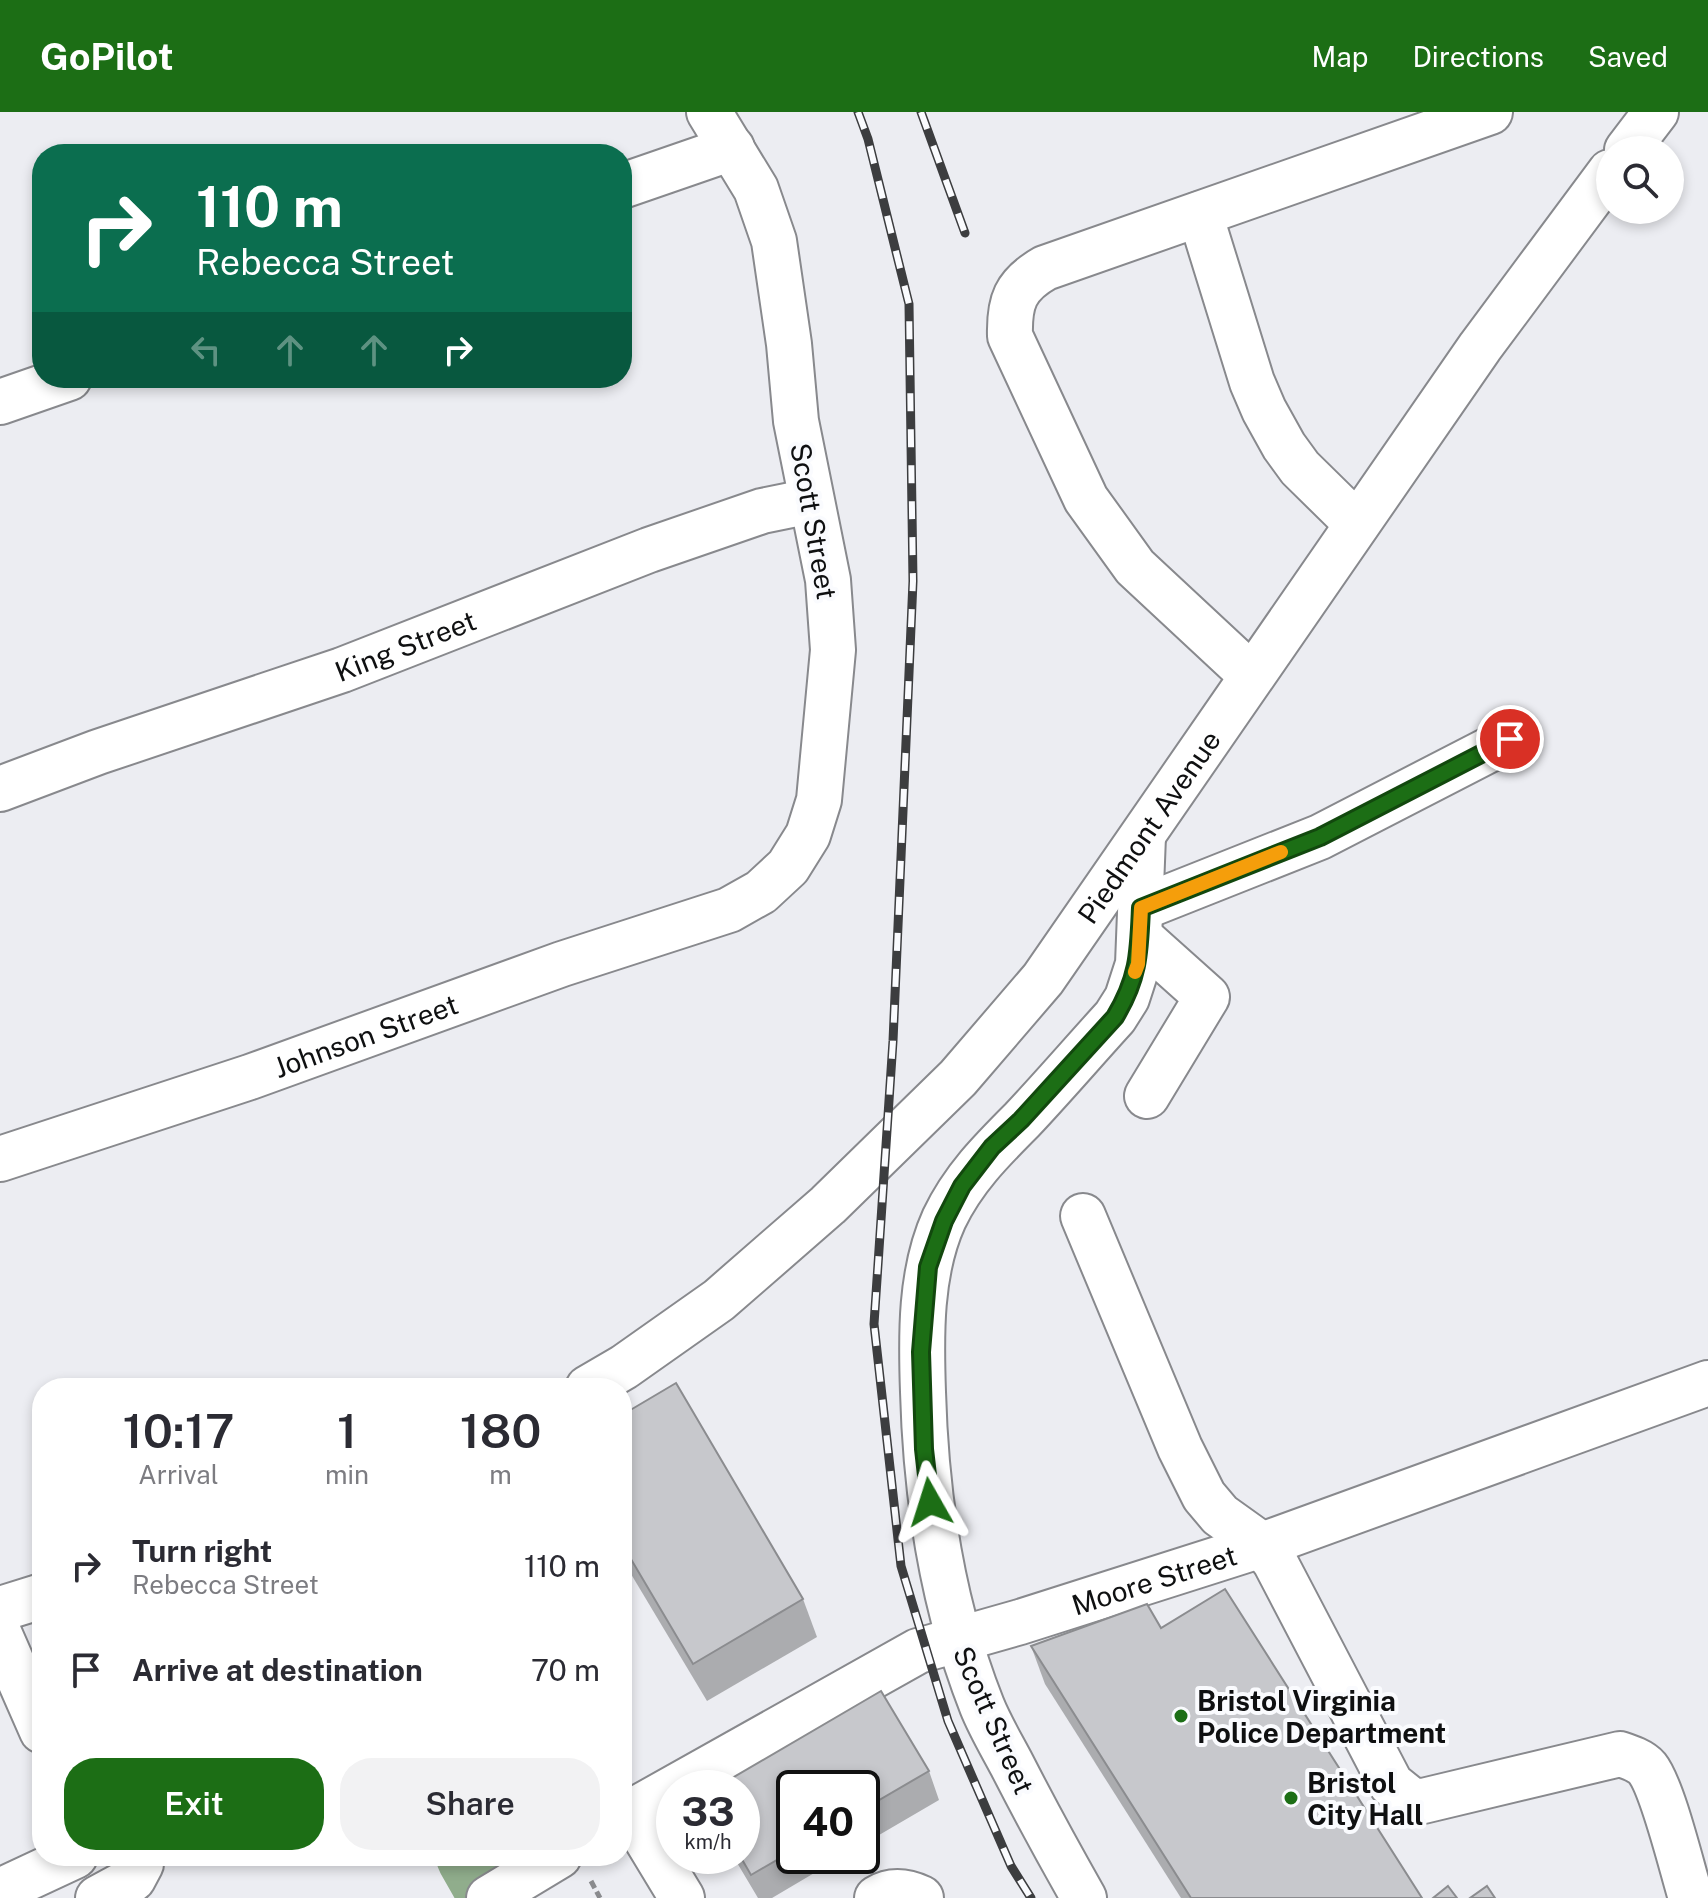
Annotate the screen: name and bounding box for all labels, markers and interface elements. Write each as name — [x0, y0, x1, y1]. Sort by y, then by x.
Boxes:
text: GoPilot — [40, 34, 174, 79]
text: Map — [1312, 40, 1368, 73]
text: Directions — [1412, 40, 1544, 73]
text: Saved — [1588, 40, 1668, 73]
map controls — [1596, 136, 1684, 224]
button: search — [1596, 136, 1684, 224]
text: 110 m — [196, 174, 343, 240]
icon: right — [64, 176, 168, 280]
text: Rebecca Street — [196, 241, 455, 283]
icon: left — [184, 328, 228, 372]
icon: ahead — [268, 328, 312, 372]
icon: ahead — [352, 328, 396, 372]
icon: right — [436, 328, 480, 372]
street label: Scott Street — [784, 440, 844, 602]
street label: King Street — [330, 603, 480, 688]
pin — [1476, 705, 1544, 773]
icon: arrive — [1488, 717, 1532, 761]
street label: Piedmont Avenue — [1070, 724, 1227, 929]
street label: Johnson Street — [269, 987, 462, 1084]
text: 10:17 — [123, 1402, 234, 1459]
text: 1 — [337, 1402, 357, 1459]
text: 180 — [460, 1402, 541, 1459]
text: Arrival — [138, 1459, 219, 1490]
text: min — [325, 1459, 369, 1490]
text: m — [489, 1459, 512, 1490]
position arrow — [888, 1460, 972, 1544]
text: Turn right — [132, 1533, 272, 1569]
street label: Moore Street — [1067, 1538, 1241, 1621]
icon: right — [64, 1544, 108, 1588]
text: 110 m — [524, 1548, 600, 1584]
text: Rebecca Street — [132, 1569, 319, 1600]
street label: Scott Street — [947, 1641, 1041, 1799]
icon: arrive — [64, 1648, 108, 1692]
text: Arrive at destination — [132, 1652, 423, 1688]
text: 70 m — [531, 1652, 600, 1688]
place label: Bristol Virginia Police Department — [1197, 1684, 1446, 1749]
marker: Bristol Virginia Police Department — [1172, 1707, 1190, 1725]
button: Exit — [64, 1758, 324, 1850]
button: Share — [340, 1758, 600, 1850]
place label: Bristol City Hall — [1307, 1766, 1424, 1831]
speed limit sign: 40 — [776, 1770, 880, 1874]
text: 33 — [681, 1788, 735, 1835]
marker: Bristol City Hall — [1282, 1789, 1300, 1807]
text: km/h — [684, 1830, 732, 1854]

